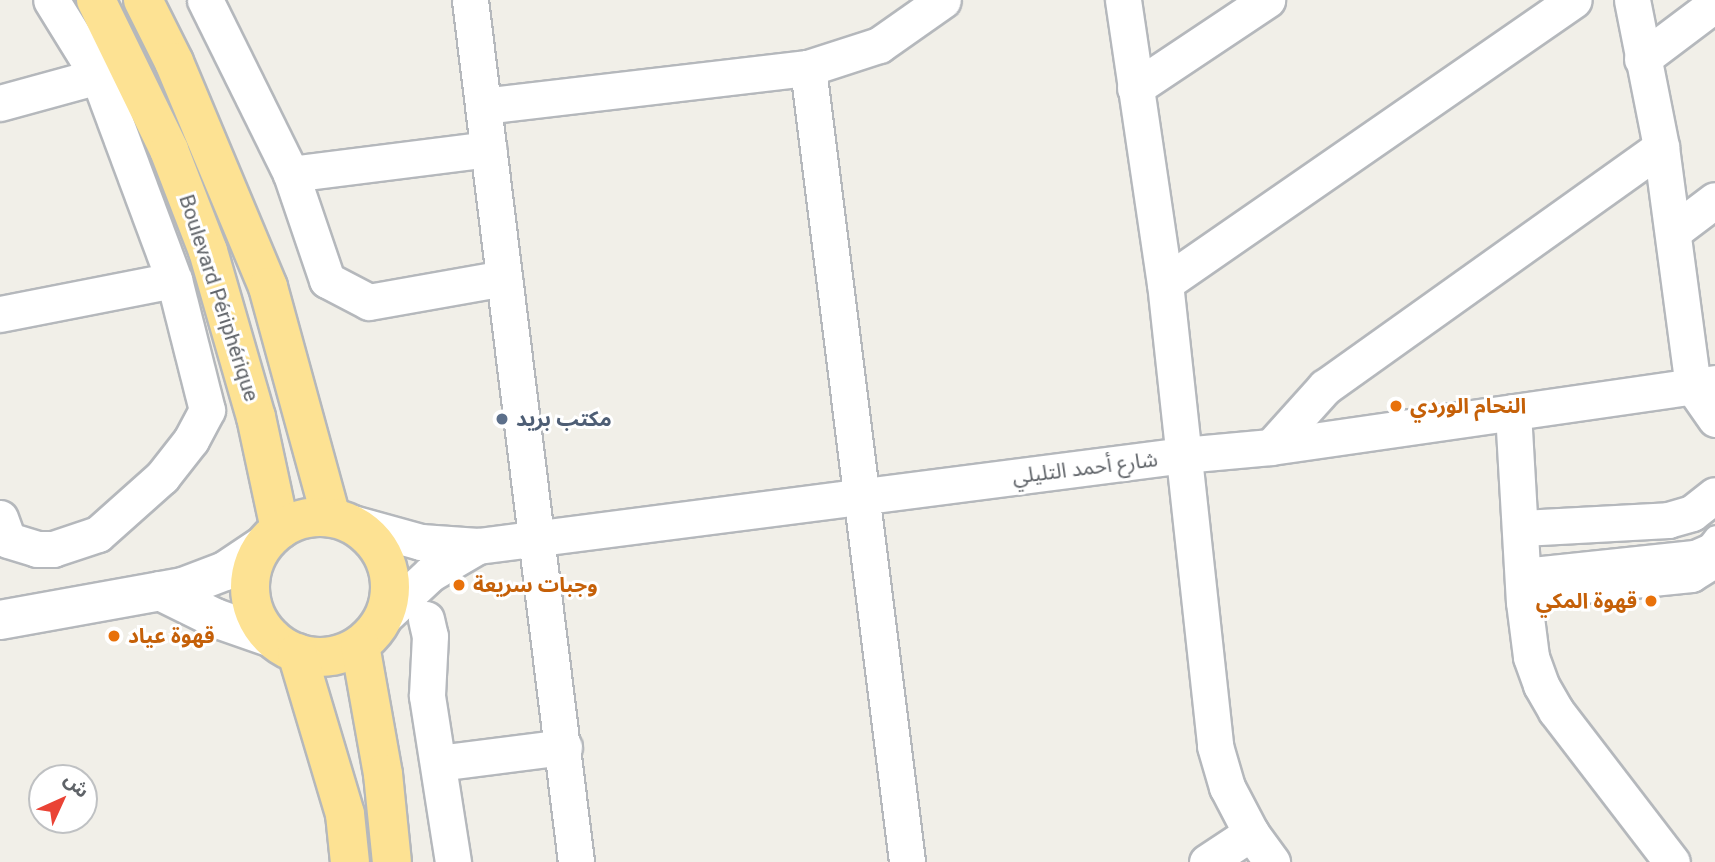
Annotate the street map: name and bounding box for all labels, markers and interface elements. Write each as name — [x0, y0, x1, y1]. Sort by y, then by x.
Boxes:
street label: Boulevard Périphérique — [174, 191, 264, 405]
place label: النحام الوردي — [1410, 393, 1526, 419]
marker: النحام الوردي — [1388, 398, 1404, 414]
place label: مكتب بريد — [516, 406, 612, 432]
marker: مكتب بريد — [494, 411, 510, 427]
street label: شارع أحمد التليلي — [1011, 447, 1159, 489]
place label: وجبات سريعة — [473, 572, 598, 598]
marker: وجبات سريعة — [451, 577, 467, 593]
place label: قهوة المكي — [1536, 588, 1637, 614]
marker: قهوة المكي — [1643, 593, 1659, 609]
place label: قهوة عياد — [128, 623, 215, 649]
marker: قهوة عياد — [106, 628, 122, 644]
north arrow — [28, 764, 98, 834]
text: ش — [59, 768, 94, 803]

